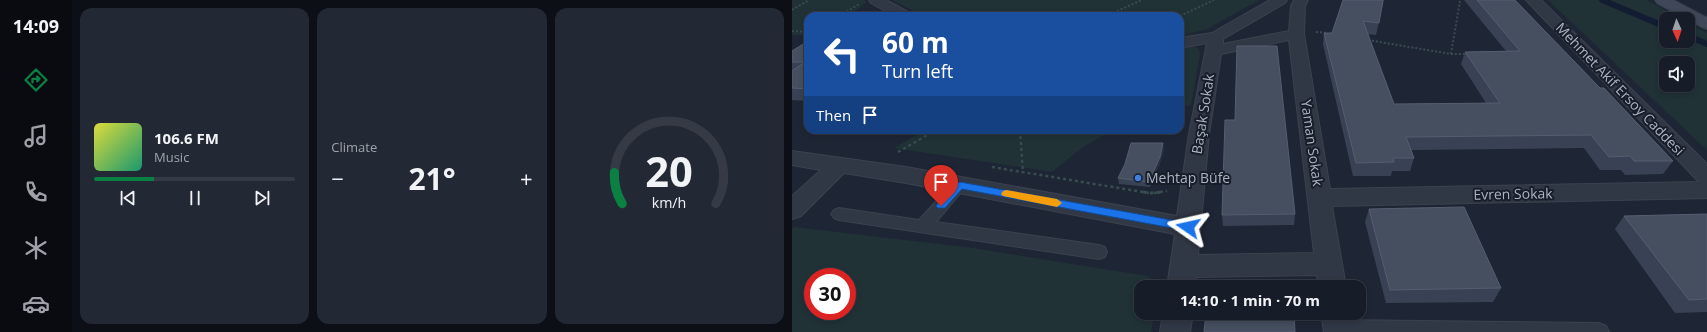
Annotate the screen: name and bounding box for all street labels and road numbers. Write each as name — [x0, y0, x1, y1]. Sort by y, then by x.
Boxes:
street label: Mehmet Akif Ersoy Caddesi — [1552, 18, 1689, 159]
street label: Başak Sokak — [1187, 72, 1218, 155]
street label: Yaman Sokak — [1297, 98, 1328, 188]
street label: Evren Sokak — [1473, 183, 1553, 204]

